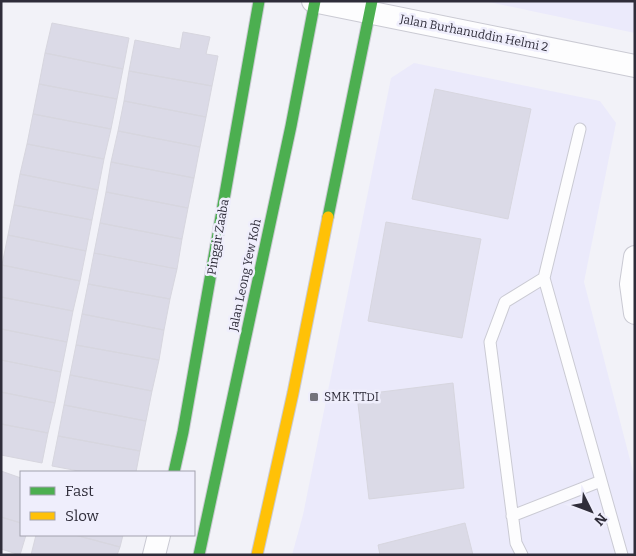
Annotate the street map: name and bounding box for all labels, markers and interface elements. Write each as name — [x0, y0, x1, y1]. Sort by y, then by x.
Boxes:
street label: Jalan Burhanuddin Helmi 2 — [398, 12, 549, 54]
street label: Pinggir Zaaba — [204, 198, 232, 276]
street label: Jalan Leong Yew Koh — [226, 217, 264, 333]
place label: SMK TTDI — [324, 390, 379, 404]
marker: SMK TTDI — [308, 391, 320, 403]
legend — [20, 471, 195, 536]
text: Fast — [65, 482, 94, 500]
north arrow — [566, 486, 616, 536]
text: Slow — [65, 507, 100, 525]
text: N — [590, 510, 610, 529]

